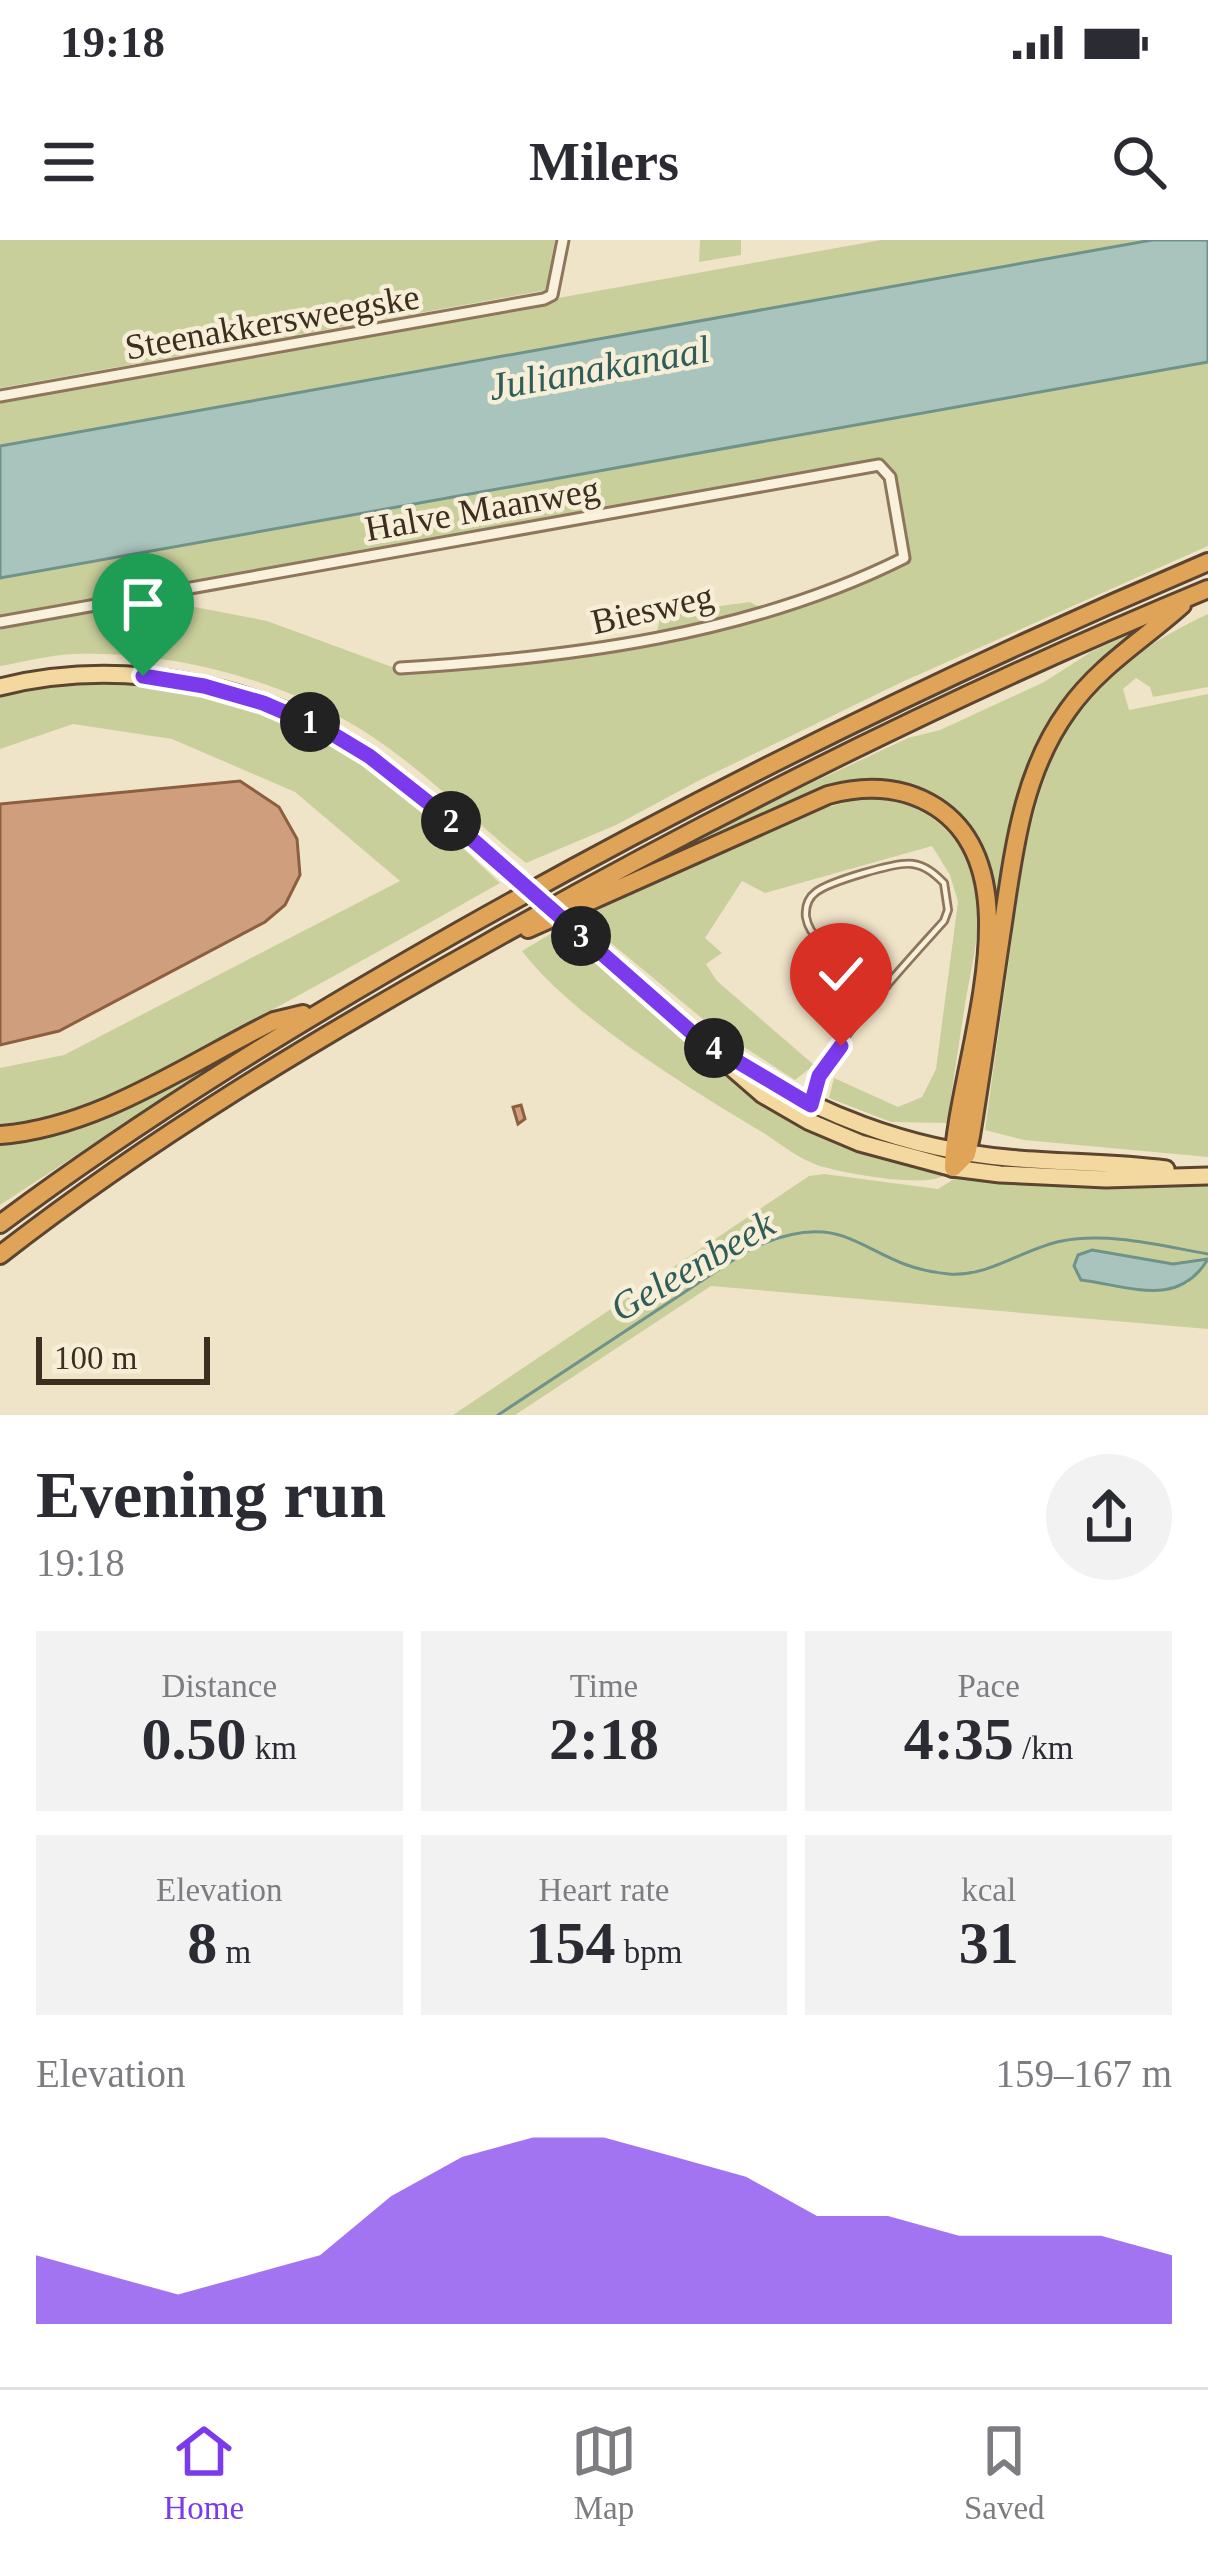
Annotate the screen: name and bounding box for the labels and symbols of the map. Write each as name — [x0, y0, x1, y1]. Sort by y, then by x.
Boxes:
street label: Steenakkersweegske — [122, 276, 422, 368]
water label: Julianakanaal — [485, 327, 713, 408]
street label: Halve Maanweg — [362, 469, 602, 549]
pin — [92, 553, 194, 676]
street label: Biesweg — [587, 576, 717, 642]
pin: 1 — [280, 692, 340, 752]
pin: 2 — [421, 791, 481, 851]
pin: 3 — [551, 906, 611, 966]
pin — [790, 923, 892, 1046]
pin: 4 — [684, 1018, 744, 1078]
water label: Geleenbeek — [603, 1201, 782, 1330]
scale bar — [36, 1331, 210, 1384]

